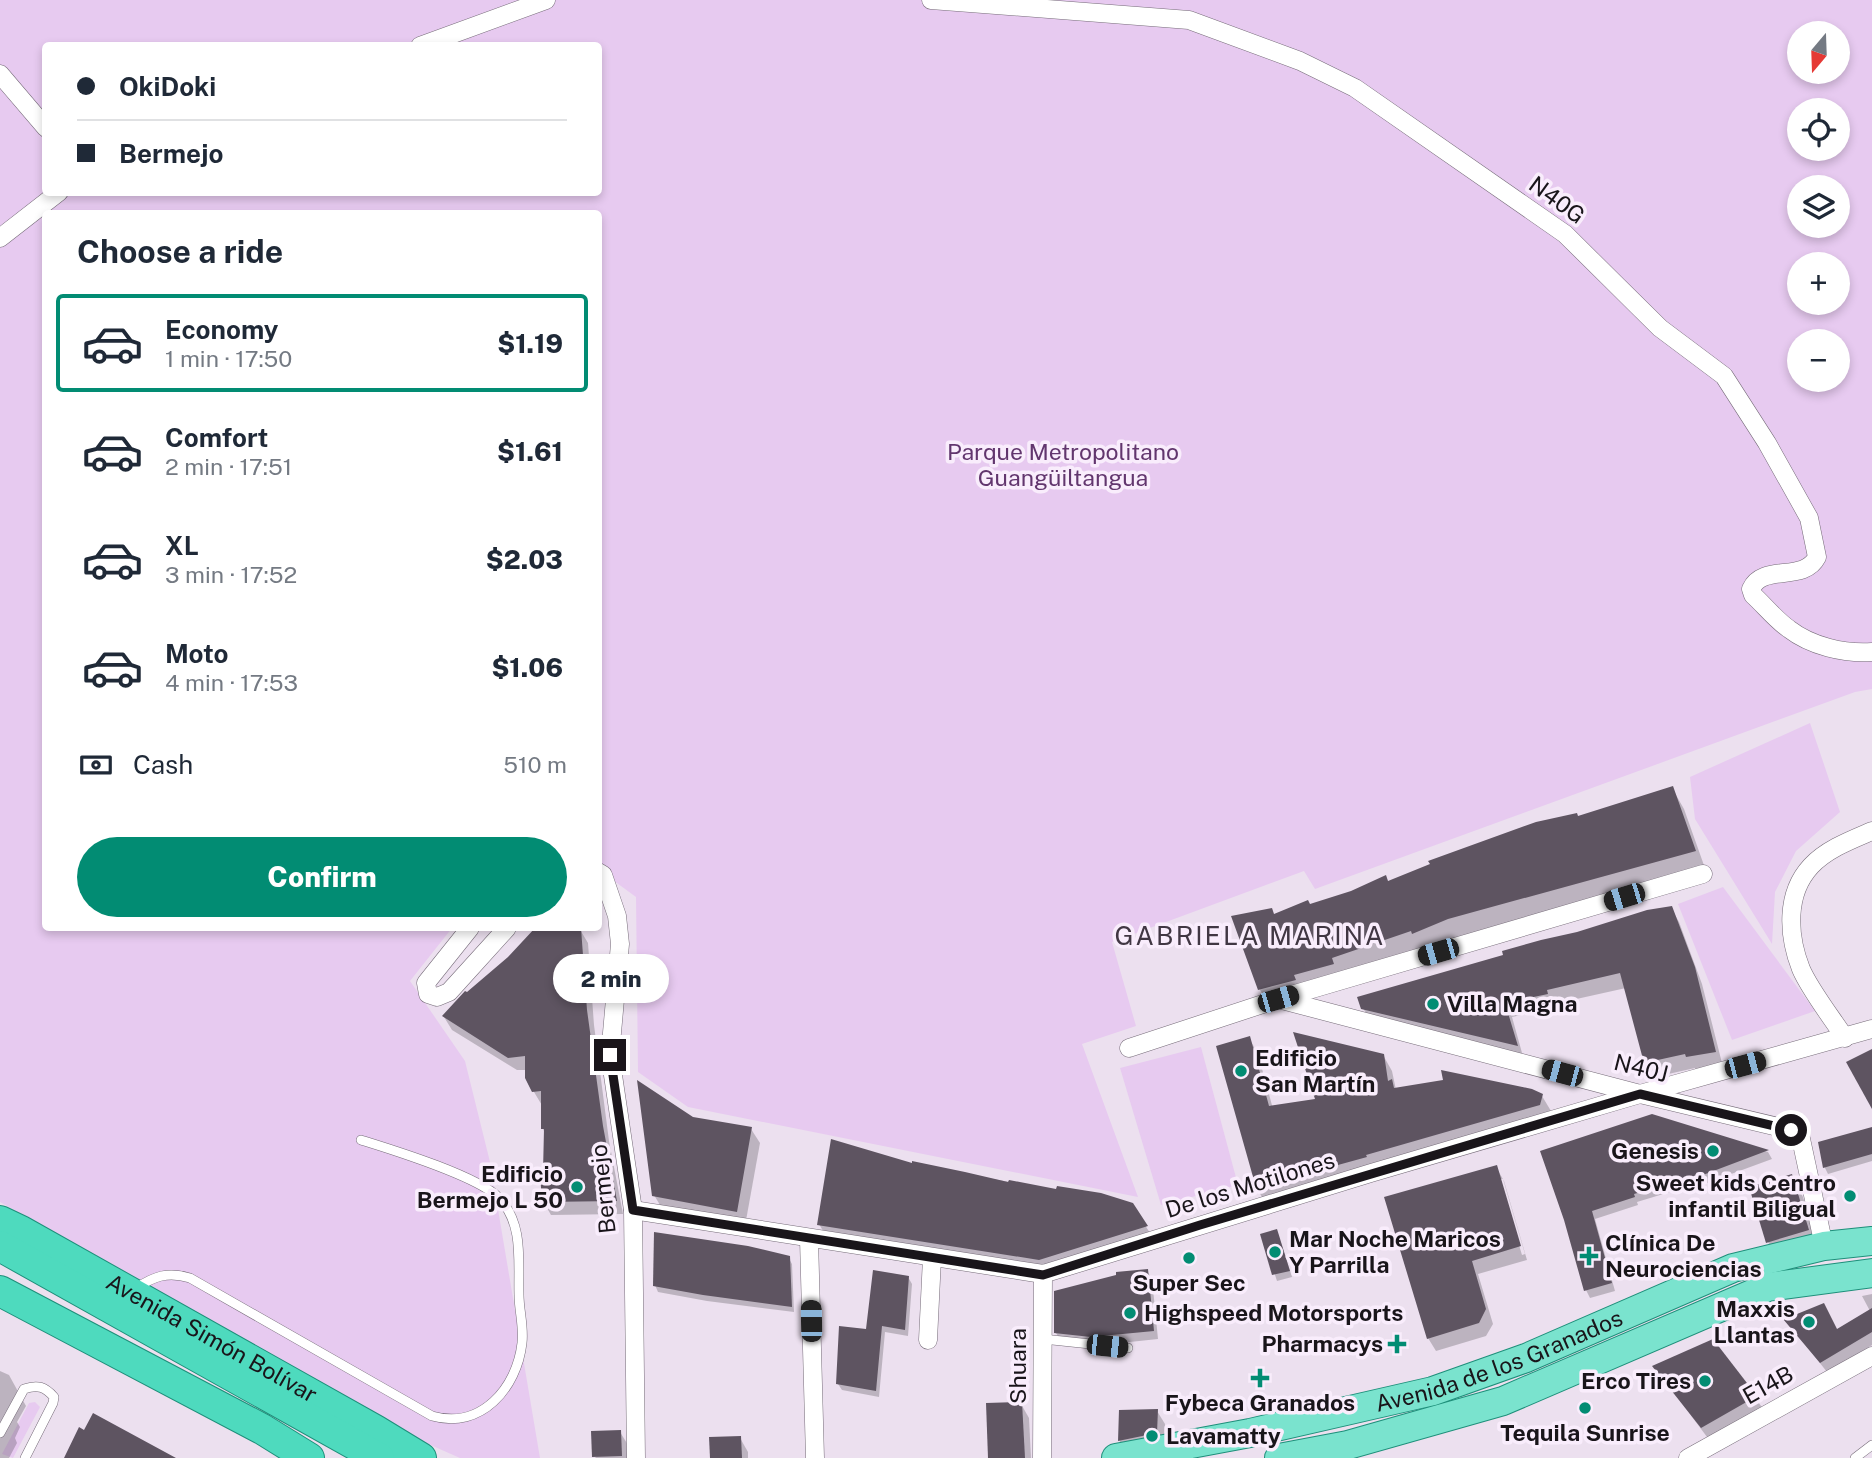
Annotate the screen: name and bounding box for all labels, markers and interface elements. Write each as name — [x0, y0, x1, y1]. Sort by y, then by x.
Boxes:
north arrow — [1787, 21, 1850, 84]
map controls — [1787, 21, 1850, 392]
text: OkiDoki — [119, 71, 216, 102]
button: locate — [1787, 98, 1850, 161]
text: Bermejo — [119, 138, 223, 169]
street label: N40G — [1524, 170, 1591, 229]
button: layers — [1787, 175, 1850, 238]
text: Choose a ride — [77, 233, 283, 270]
button: + — [1787, 252, 1850, 315]
icon: car — [81, 312, 144, 375]
text: Economy — [165, 314, 278, 345]
text: $1.19 — [497, 328, 563, 359]
button: − — [1787, 329, 1850, 392]
text: 1 min · 17:50 — [165, 345, 292, 372]
icon: car — [81, 420, 144, 483]
text: Comfort — [165, 422, 268, 453]
text: $1.61 — [497, 436, 563, 467]
park label: Parque Metropolitano Guangüiltangua — [947, 438, 1179, 491]
text: 2 min · 17:51 — [165, 453, 292, 480]
icon: car — [81, 528, 144, 591]
text: XL — [165, 530, 199, 561]
text: $2.03 — [486, 544, 563, 575]
text: 3 min · 17:52 — [165, 561, 297, 588]
icon: car — [81, 636, 144, 699]
text: Moto — [165, 638, 228, 669]
text: $1.06 — [491, 652, 563, 683]
text: 4 min · 17:53 — [165, 669, 298, 696]
icon: cash — [77, 746, 115, 784]
text: Cash — [133, 749, 193, 780]
text: 510 m — [503, 751, 567, 778]
button: Confirm — [77, 837, 567, 917]
car — [1601, 881, 1648, 913]
district label: GABRIELA MARINA — [1114, 920, 1386, 951]
car — [1415, 936, 1462, 968]
callout: 2 min — [552, 954, 668, 1002]
text: 2 min — [580, 965, 642, 992]
car — [1255, 983, 1302, 1015]
place label: Villa Magna — [1447, 990, 1577, 1017]
marker: Villa Magna — [1425, 996, 1441, 1012]
route end — [594, 1039, 626, 1071]
place label: Edificio San Martín — [1255, 1044, 1375, 1097]
street label: N40J — [1611, 1048, 1671, 1087]
car — [1722, 1049, 1769, 1081]
car — [1539, 1057, 1586, 1089]
marker: Edificio San Martín — [1233, 1063, 1249, 1079]
route start — [1775, 1114, 1807, 1146]
place label: Genesis — [1611, 1137, 1699, 1164]
street label: Bermejo — [584, 1143, 621, 1235]
marker: Genesis — [1705, 1143, 1721, 1159]
street label: De los Motilones — [1162, 1146, 1338, 1223]
place label: Edificio Bermejo L 50 — [417, 1160, 563, 1213]
place label: Sweet kids Centro infantil Biligual — [1635, 1169, 1836, 1222]
marker: Edificio Bermejo L 50 — [569, 1179, 585, 1195]
marker: Sweet kids Centro infantil Biligual — [1842, 1188, 1858, 1204]
place label: Mar Noche Maricos Y Parrilla — [1289, 1225, 1501, 1278]
place label: Clínica De Neurociencias — [1605, 1229, 1762, 1282]
marker: Mar Noche Maricos Y Parrilla — [1267, 1244, 1283, 1260]
marker: Clínica De Neurociencias — [1579, 1246, 1599, 1266]
marker: Super Sec — [1181, 1250, 1197, 1266]
street label: Avenida Simón Bolívar — [102, 1268, 322, 1408]
place label: Super Sec — [1132, 1269, 1246, 1296]
place label: Maxxis Llantas — [1713, 1295, 1795, 1348]
place label: Highspeed Motorsports — [1144, 1299, 1403, 1326]
car — [801, 1300, 822, 1342]
street label: Avenida de los Granados — [1373, 1304, 1626, 1417]
marker: Highspeed Motorsports — [1122, 1305, 1138, 1321]
marker: Maxxis Llantas — [1801, 1314, 1817, 1330]
street label: Shuara — [1004, 1328, 1031, 1404]
place label: Pharmacys — [1261, 1330, 1383, 1357]
car — [1086, 1333, 1129, 1359]
marker: Pharmacys — [1389, 1336, 1405, 1352]
street label: E14B — [1738, 1360, 1798, 1409]
place label: Erco Tires — [1581, 1367, 1691, 1394]
marker: Fybeca Granados — [1252, 1370, 1268, 1386]
marker: Erco Tires — [1697, 1373, 1713, 1389]
place label: Fybeca Granados — [1165, 1389, 1355, 1416]
marker: Tequila Sunrise — [1577, 1400, 1593, 1416]
place label: Tequila Sunrise — [1500, 1419, 1670, 1446]
place label: Lavamatty — [1166, 1422, 1281, 1449]
marker: Lavamatty — [1144, 1428, 1160, 1444]

